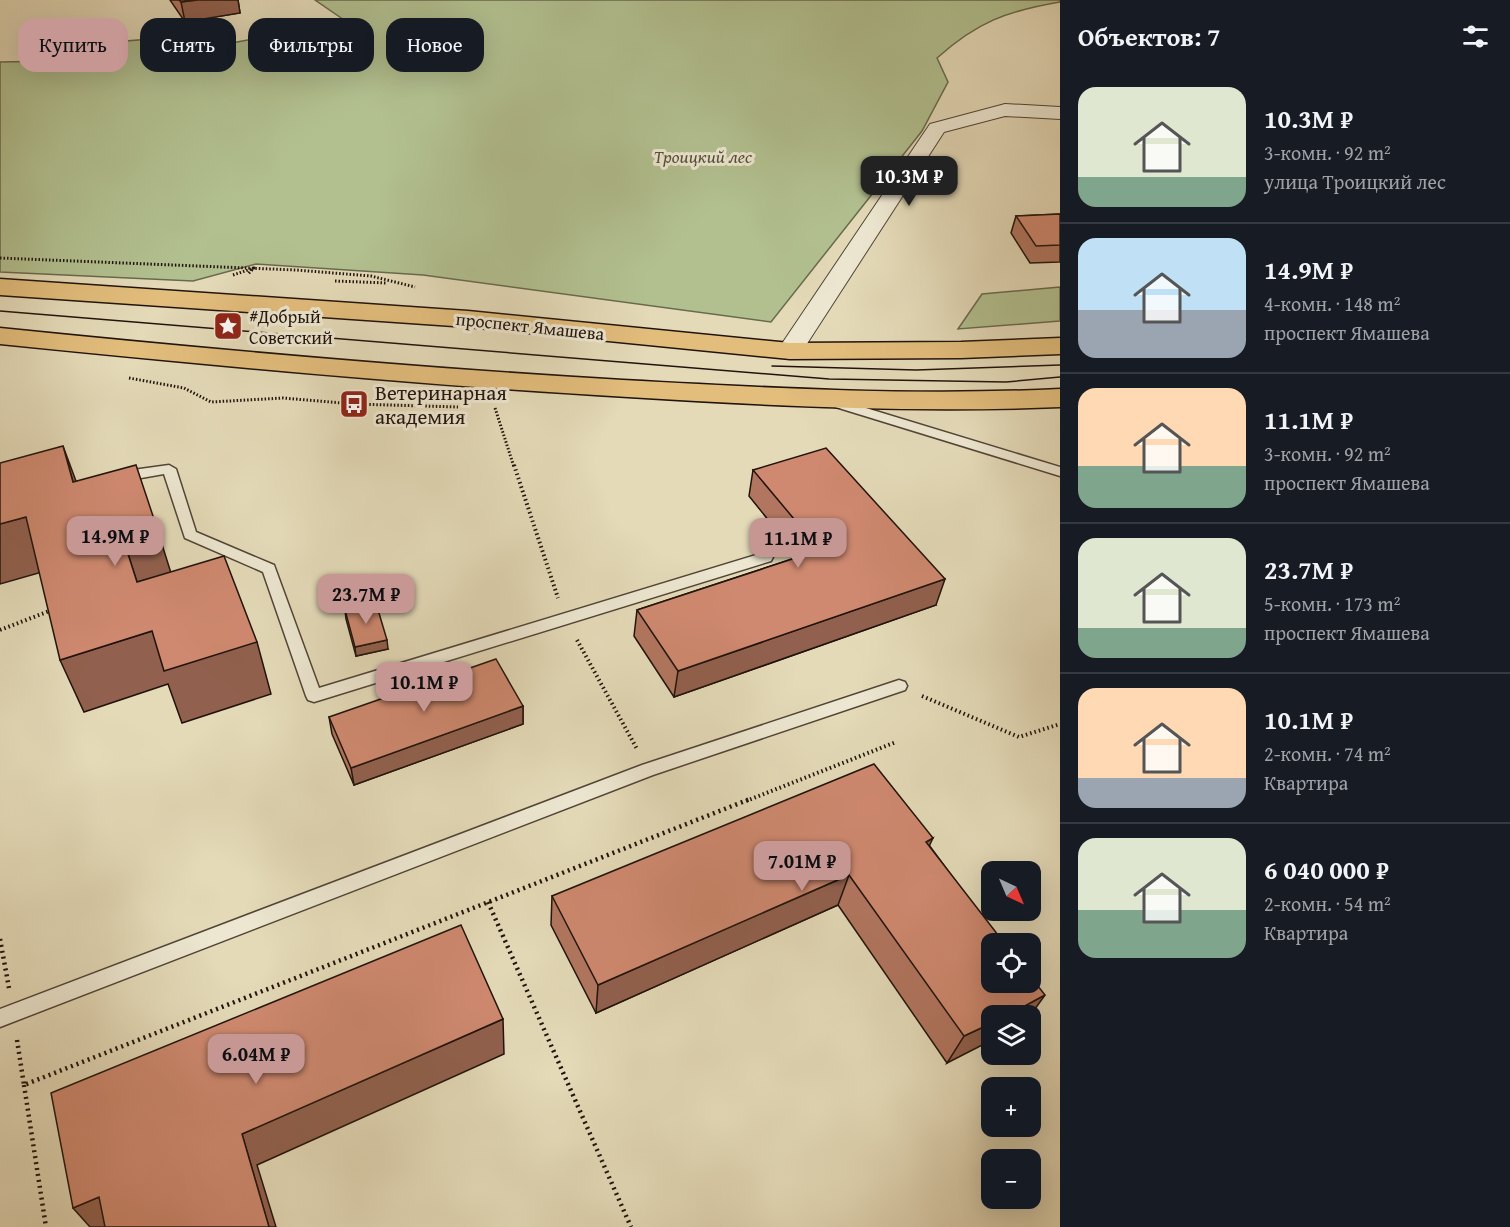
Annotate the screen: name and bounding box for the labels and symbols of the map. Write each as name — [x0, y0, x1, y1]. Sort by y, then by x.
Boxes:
park label: Троицкий лес — [654, 143, 753, 170]
pin: 10.3M ₽ — [854, 156, 964, 207]
place label: #Добрый Советский — [249, 303, 333, 351]
street label: проспект Ямашева — [454, 305, 606, 347]
place icon: #Добрый Советский — [212, 310, 244, 342]
place label: Ветеринарная академия — [375, 377, 507, 432]
bus stop icon: Ветеринарная академия — [338, 388, 370, 420]
pin: 14.9M ₽ — [60, 516, 170, 567]
pin: 11.1M ₽ — [743, 518, 853, 569]
pin: 23.7M ₽ — [311, 574, 421, 625]
pin: 10.1M ₽ — [369, 662, 479, 713]
pin: 7.01M ₽ — [747, 841, 857, 892]
north arrow — [981, 861, 1041, 921]
pin: 6.04M ₽ — [201, 1034, 311, 1085]

